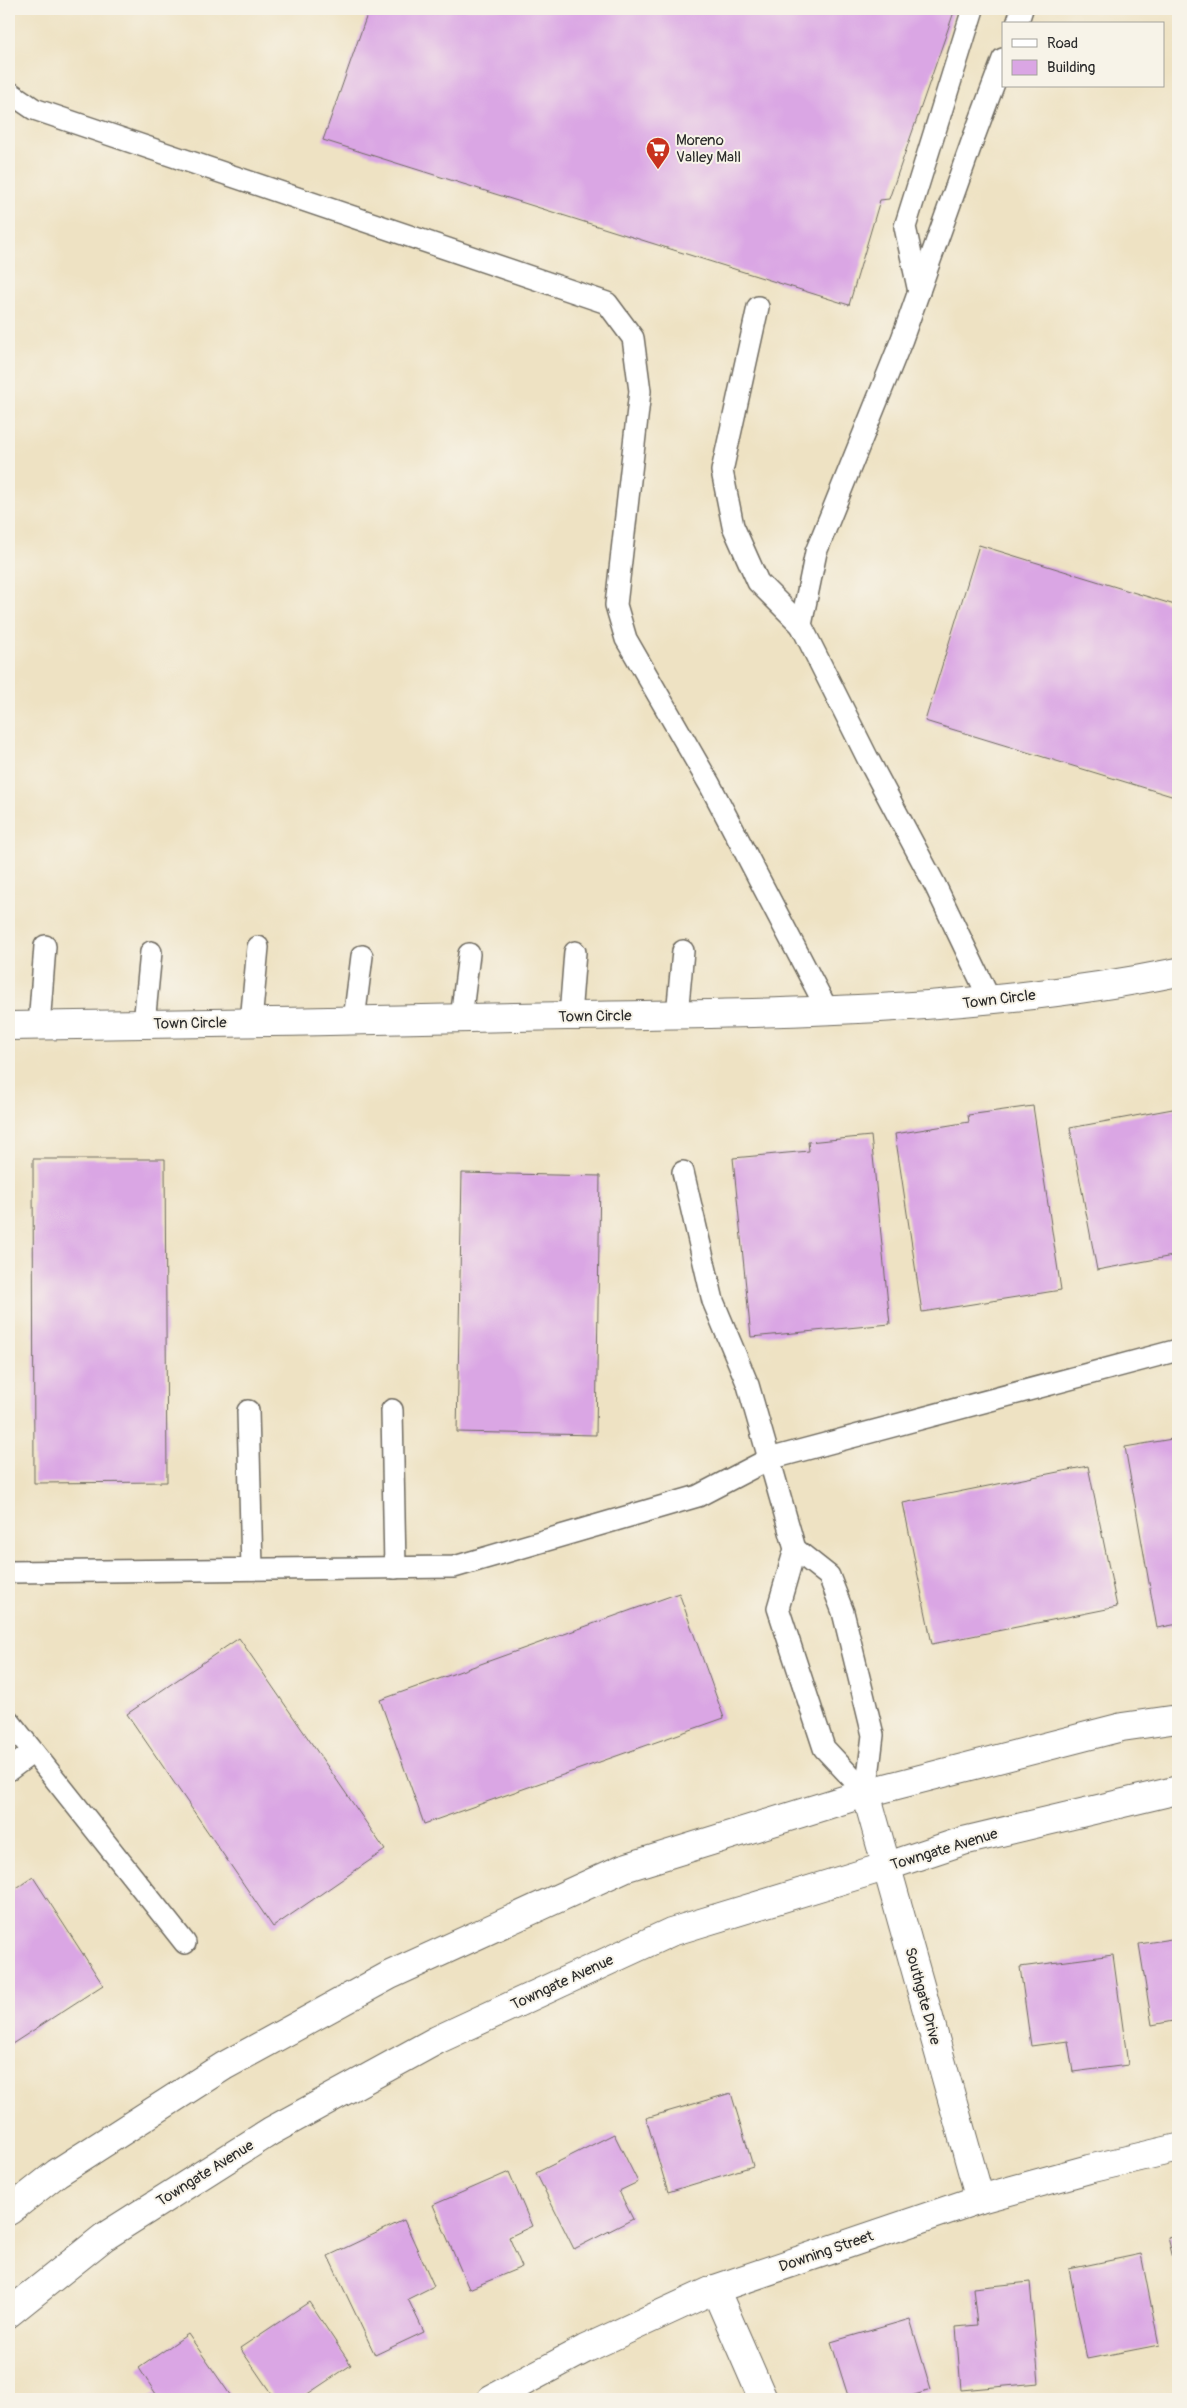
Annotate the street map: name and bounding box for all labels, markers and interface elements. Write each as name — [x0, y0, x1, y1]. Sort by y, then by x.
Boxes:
legend — [1002, 22, 1164, 88]
text: Road — [1047, 34, 1078, 53]
text: Building — [1047, 58, 1095, 77]
place label: Moreno Valley Mall — [676, 131, 741, 167]
supermarket icon: Moreno Valley Mall — [645, 136, 671, 170]
street label: Town Circle — [962, 986, 1037, 1013]
street label: Town Circle — [558, 1006, 632, 1027]
street label: Town Circle — [153, 1013, 227, 1034]
street label: Towngate Avenue — [888, 1824, 1001, 1875]
street label: Southgate Drive — [900, 1945, 945, 2048]
street label: Towngate Avenue — [508, 1950, 617, 2015]
street label: Towngate Avenue — [153, 2136, 258, 2211]
street label: Downing Street — [777, 2226, 877, 2276]

